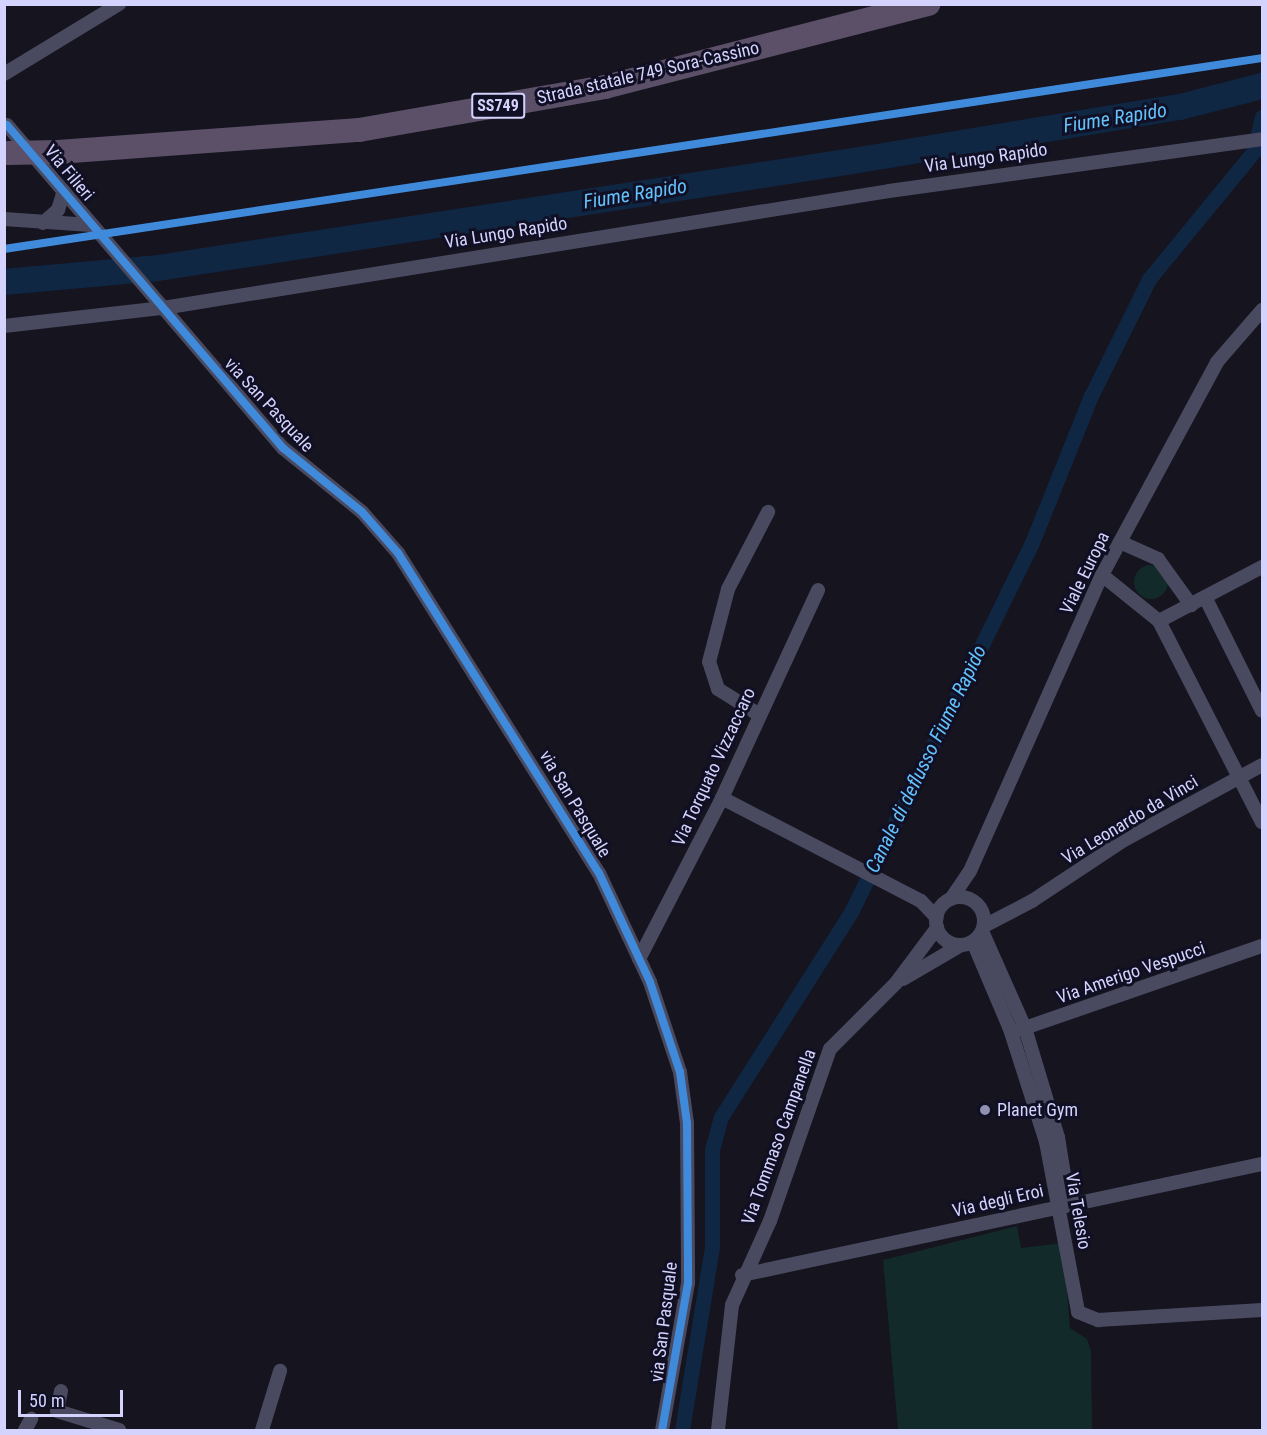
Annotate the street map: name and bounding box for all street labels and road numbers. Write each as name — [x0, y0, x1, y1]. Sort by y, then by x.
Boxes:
street label: Strada statale 749 Sora-Cassino — [535, 37, 761, 109]
road number: SS749 — [471, 93, 525, 119]
street label: Via Lungo Rapido — [923, 139, 1049, 177]
street label: Via Filieri — [39, 141, 99, 205]
street label: Via Lungo Rapido — [443, 213, 569, 253]
street label: via San Pasquale — [220, 353, 318, 457]
street label: Viale Europa — [1056, 528, 1114, 618]
street label: Via Torquato Vizzaccaro — [668, 684, 760, 850]
street label: via San Pasquale — [535, 747, 615, 861]
street label: Via Leonardo da Vinci — [1058, 771, 1202, 869]
street label: Via Amerigo Vespucci — [1054, 937, 1208, 1009]
street label: Via Tommaso Campanella — [737, 1046, 821, 1228]
street label: Via Telesio — [1061, 1171, 1095, 1251]
street label: Via degli Eroi — [950, 1180, 1046, 1222]
street label: via San Pasquale — [646, 1261, 682, 1383]

